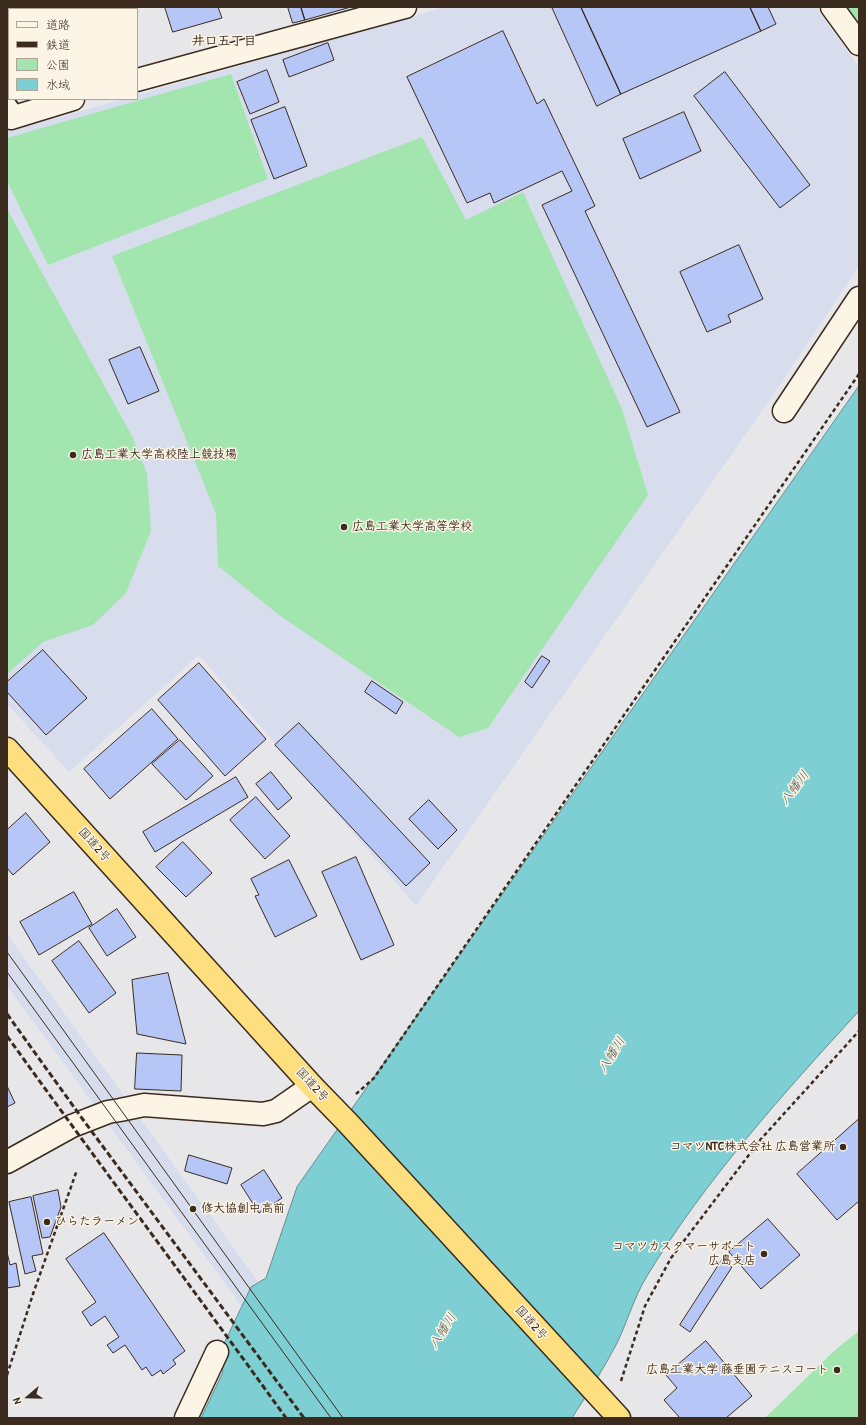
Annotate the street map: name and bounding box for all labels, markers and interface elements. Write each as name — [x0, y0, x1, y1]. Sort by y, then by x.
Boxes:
legend — [8, 8, 138, 100]
text: 道路 — [46, 16, 70, 33]
district label: 井口五丁目 — [192, 34, 256, 50]
text: 鉄道 — [46, 36, 70, 53]
text: 公園 — [46, 56, 70, 73]
text: 水域 — [46, 76, 70, 93]
place label: 広島工業大学高校陸上競技場 — [81, 448, 237, 462]
marker: 広島工業大学高校陸上競技場 — [68, 450, 78, 460]
place label: 広島工業大学高等学校 — [352, 520, 472, 534]
marker: 広島工業大学高等学校 — [339, 522, 349, 532]
water label: 八幡川 — [777, 768, 813, 808]
street label: 国道2号 — [75, 825, 113, 865]
water label: 八幡川 — [595, 1034, 629, 1076]
street label: 国道2号 — [293, 1065, 331, 1105]
place label: コマツNTC株式会社 広島営業所 — [670, 1140, 835, 1154]
marker: コマツNTC株式会社 広島営業所 — [838, 1142, 848, 1152]
place label: 修大協創中高前 — [201, 1202, 285, 1216]
marker: 修大協創中高前 — [188, 1204, 198, 1214]
place label: ひらたラーメン — [55, 1215, 139, 1229]
marker: ひらたラーメン — [42, 1217, 52, 1227]
place label: コマツカスタマーサポート 広島支店 — [612, 1240, 756, 1268]
marker: コマツカスタマーサポート 広島支店 — [759, 1249, 769, 1259]
street label: 国道2号 — [512, 1303, 550, 1343]
water label: 八幡川 — [426, 1310, 460, 1352]
place label: 広島工業大学 藤垂園テニスコート — [646, 1363, 829, 1377]
marker: 広島工業大学 藤垂園テニスコート — [832, 1365, 842, 1375]
north arrow — [8, 1377, 48, 1417]
text: N — [9, 1396, 24, 1406]

